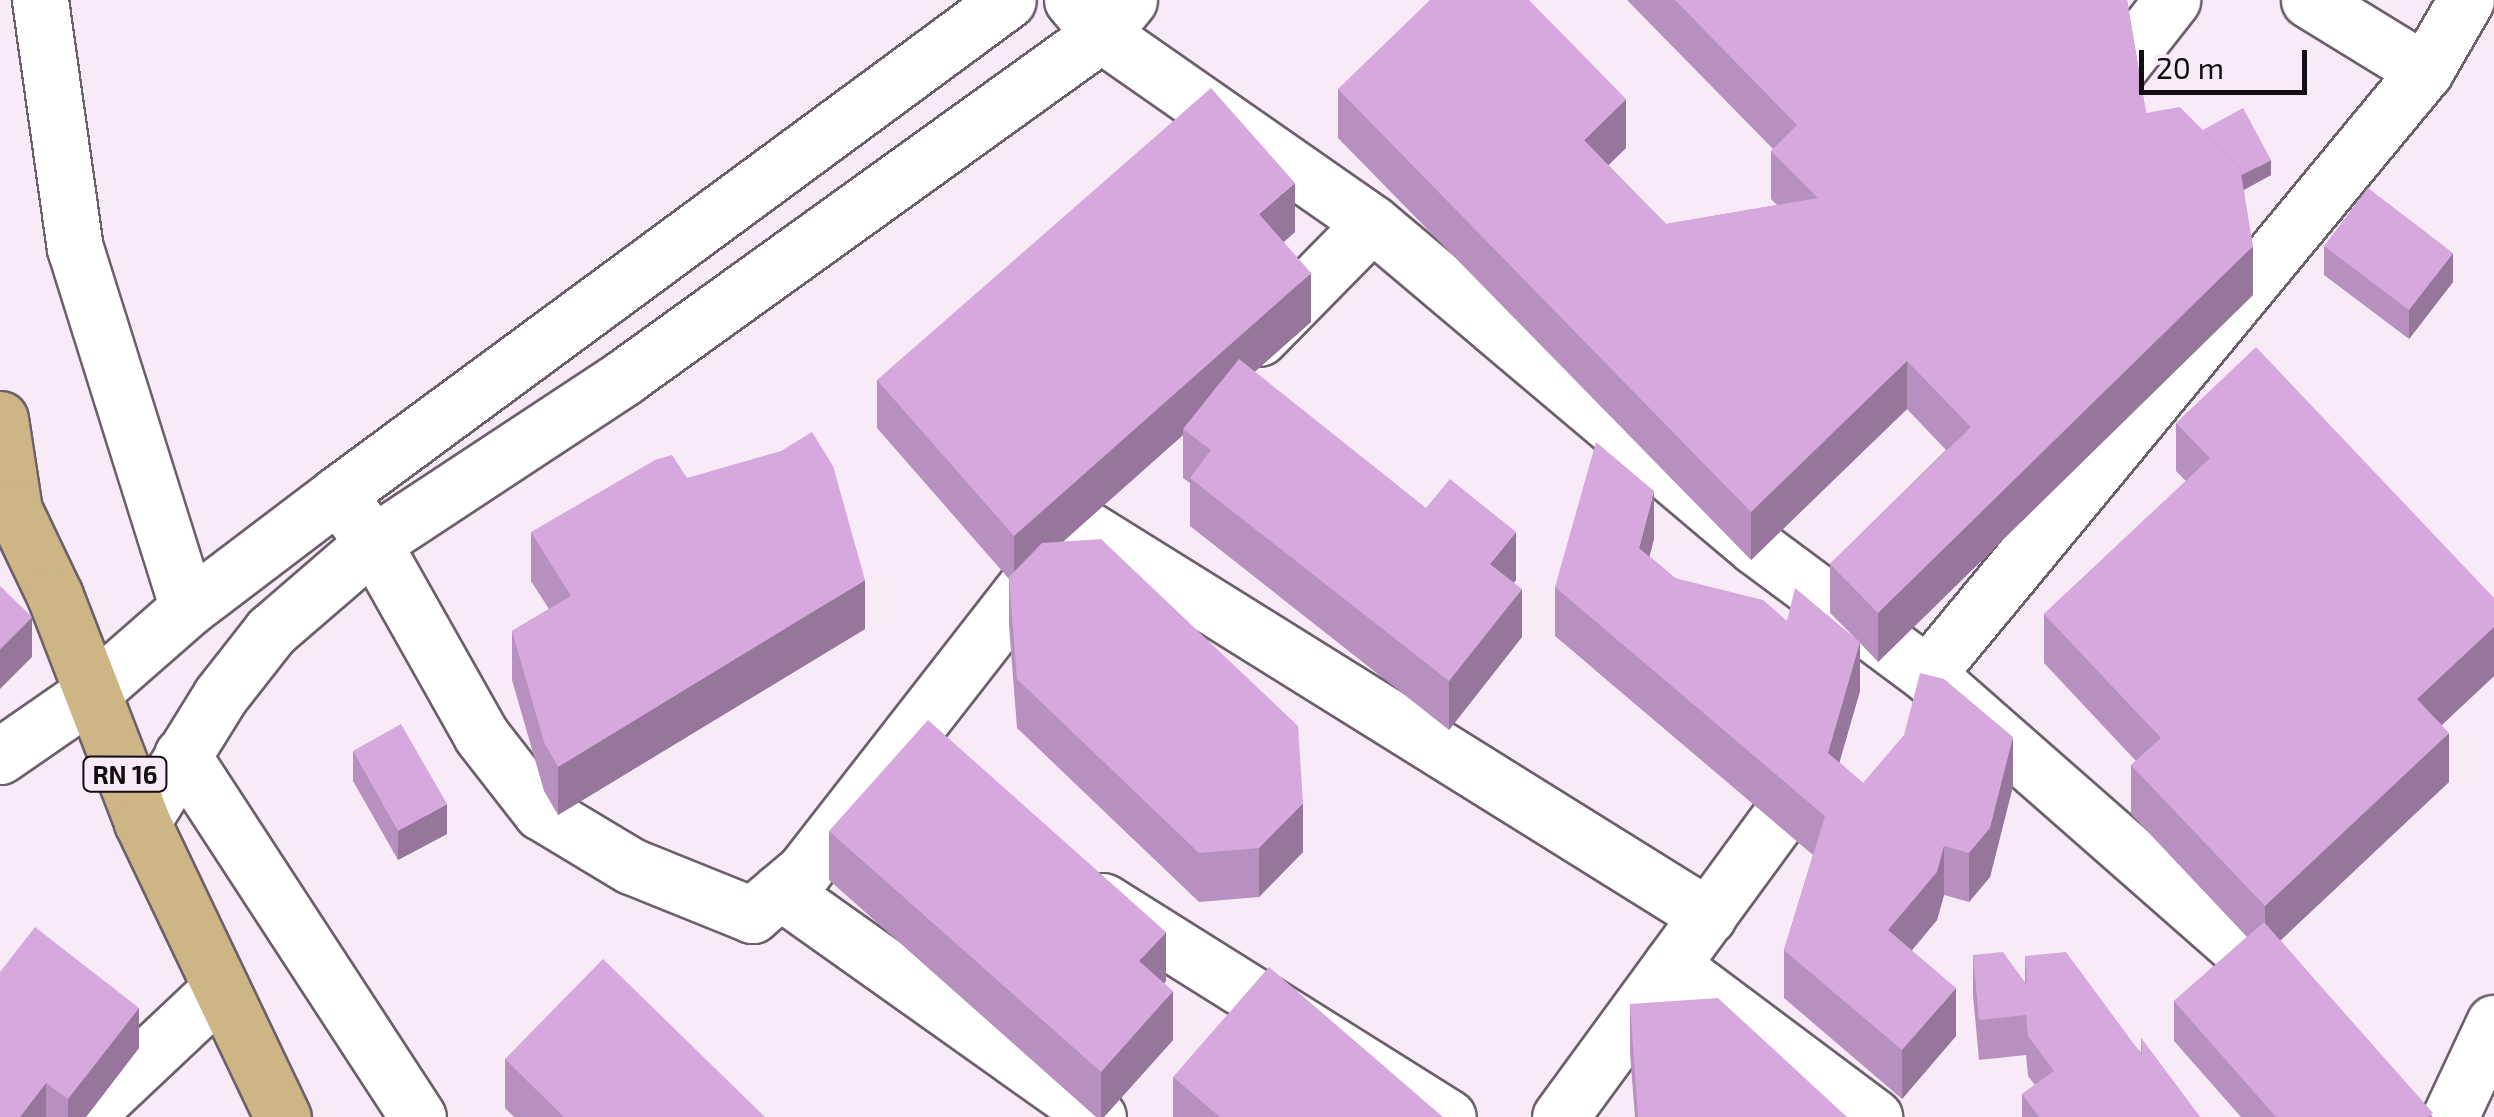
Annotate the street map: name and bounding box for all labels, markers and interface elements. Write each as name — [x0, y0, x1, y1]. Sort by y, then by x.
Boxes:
scale bar — [2144, 30, 2312, 92]
text: 20 m — [2156, 49, 2224, 85]
road number: RN 16 — [80, 754, 170, 794]

